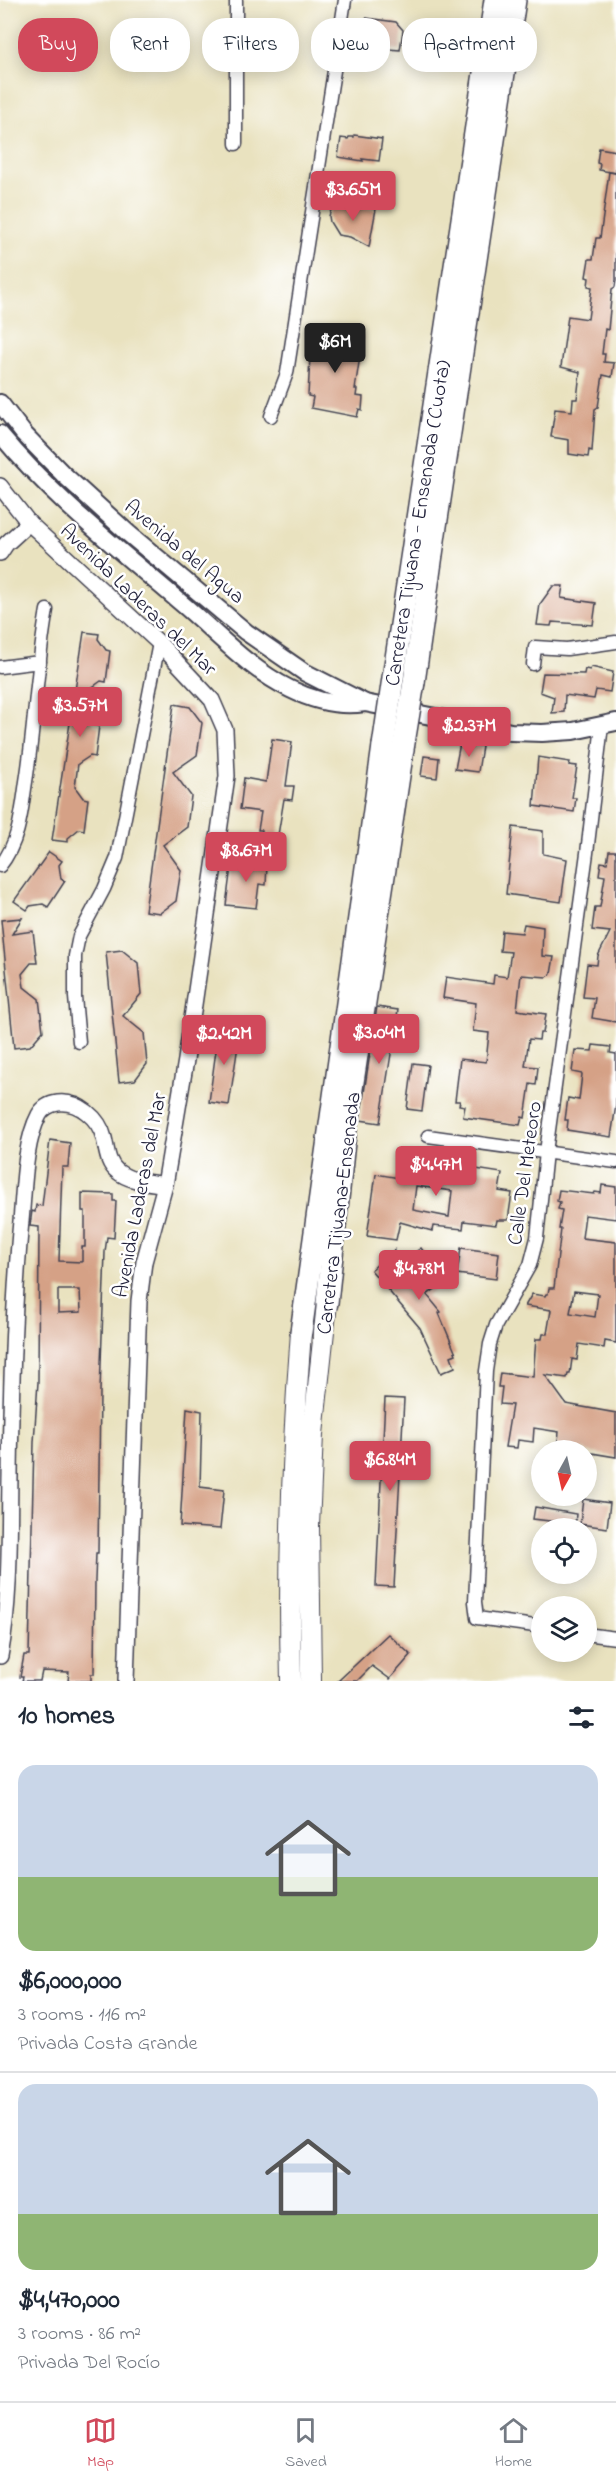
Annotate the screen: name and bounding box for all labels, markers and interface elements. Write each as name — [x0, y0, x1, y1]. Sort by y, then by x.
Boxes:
chip: Buy — [18, 18, 98, 72]
chip: Rent — [110, 18, 190, 72]
chip: Filters — [202, 18, 299, 72]
chip: New — [311, 18, 390, 72]
chip: Apartment — [402, 18, 537, 72]
pin: $3.65M — [304, 171, 402, 222]
text: $3.65M — [325, 176, 381, 205]
pin: $6M — [306, 323, 364, 374]
text: $6M — [318, 328, 352, 357]
street label: Carretera Tijuana - Ensenada (Cuota) — [378, 358, 460, 688]
street label: Avenida del Agua — [116, 493, 251, 614]
street label: Avenida Laderas del Mar — [52, 517, 223, 684]
pin: $3.57M — [31, 687, 129, 738]
text: $3.57M — [52, 692, 108, 721]
pin: $2.37M — [420, 707, 518, 758]
text: $2.37M — [442, 712, 496, 741]
pin: $8.67M — [197, 832, 295, 883]
text: $8.67M — [220, 837, 272, 866]
pin: $3.04M — [330, 1014, 428, 1065]
pin: $2.42M — [175, 1015, 273, 1066]
text: $3.04M — [352, 1019, 406, 1048]
text: $2.42M — [196, 1020, 252, 1049]
street label: Avenida Laderas del Mar — [106, 1090, 176, 1300]
street label: Carretera Tijuana–Ensenada — [310, 1090, 370, 1336]
street label: Calle Del Meteoro — [501, 1099, 551, 1247]
pin: $4.47M — [387, 1146, 485, 1197]
text: $4.47M — [409, 1151, 463, 1180]
pin: $4.78M — [370, 1250, 468, 1301]
text: $4.78M — [393, 1255, 445, 1284]
north arrow — [531, 1440, 597, 1506]
map controls — [531, 1440, 597, 1662]
pin: $6.84M — [341, 1441, 439, 1492]
text: $6.84M — [364, 1446, 416, 1475]
button: locate — [531, 1518, 597, 1584]
button: layers — [531, 1596, 597, 1662]
text: 10 homes — [18, 1698, 115, 1736]
icon: filters — [565, 1701, 598, 1734]
icon: home — [254, 1804, 362, 1912]
text: $6,000,000 — [18, 1963, 122, 2001]
text: 3 rooms · 116 m² — [18, 2001, 146, 2030]
text: Privada Costa Grande — [18, 2030, 197, 2059]
icon: home — [254, 2123, 362, 2231]
text: $4,470,000 — [18, 2282, 120, 2320]
text: 3 rooms · 86 m² — [18, 2320, 141, 2349]
text: Privada Del Rocío — [18, 2349, 160, 2378]
tab: Map — [84, 2414, 117, 2474]
tab: Saved — [285, 2414, 327, 2474]
tab: Home — [495, 2414, 532, 2474]

